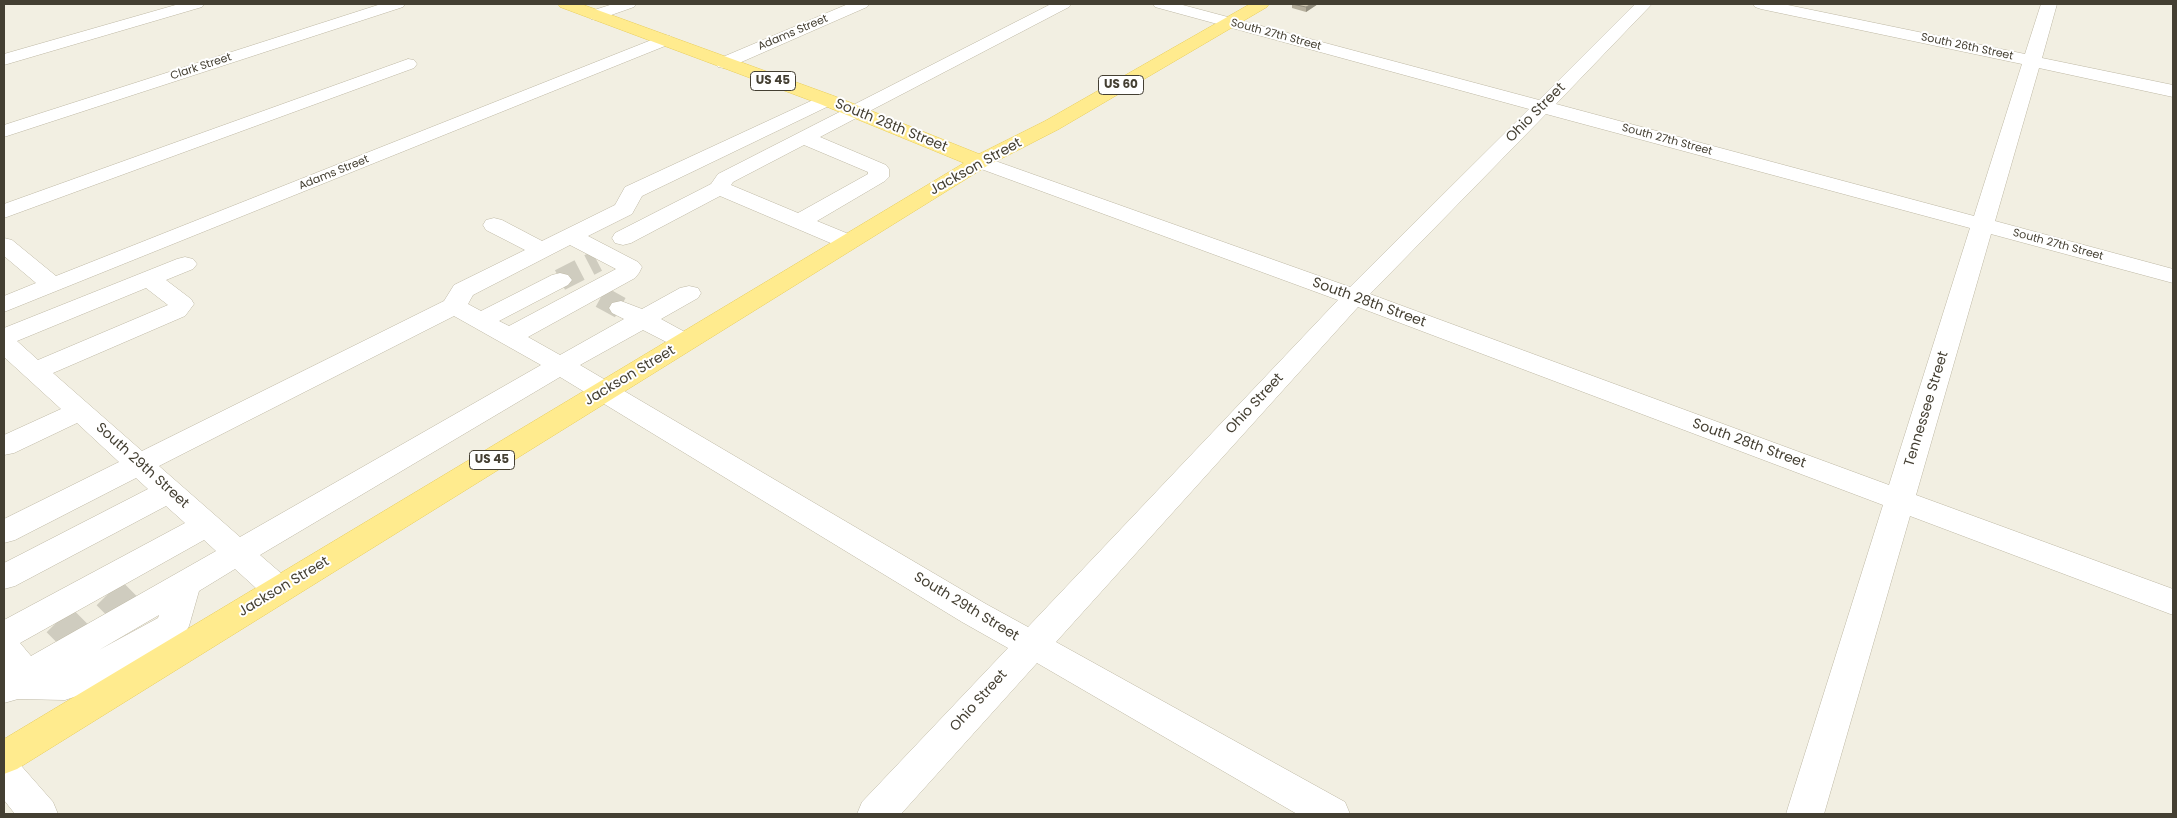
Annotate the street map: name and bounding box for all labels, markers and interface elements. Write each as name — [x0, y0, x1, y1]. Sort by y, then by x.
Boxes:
street label: Adams Street — [756, 12, 830, 54]
street label: South 27th Street — [1229, 17, 1323, 53]
street label: South 26th Street — [1920, 31, 2014, 63]
street label: Clark Street — [169, 51, 233, 83]
road number: US 45 — [750, 72, 796, 90]
road number: US 60 — [1098, 76, 1144, 94]
street label: Ohio Street — [1503, 80, 1569, 146]
street label: South 28th Street — [832, 96, 950, 156]
street label: South 27th Street — [1620, 122, 1714, 158]
street label: Jackson Street — [927, 135, 1025, 199]
street label: Adams Street — [297, 153, 371, 193]
street label: South 27th Street — [2011, 227, 2105, 263]
street label: South 28th Street — [1310, 275, 1428, 331]
street label: Jackson Street — [582, 342, 678, 410]
street label: Tennessee Street — [1901, 349, 1953, 469]
street label: Ohio Street — [1223, 370, 1287, 438]
street label: South 28th Street — [1690, 416, 1808, 472]
street label: South 29th Street — [92, 420, 192, 512]
road number: US 45 — [470, 450, 514, 470]
street label: Jackson Street — [236, 553, 332, 621]
street label: South 29th Street — [910, 569, 1022, 645]
street label: Ohio Street — [947, 667, 1011, 735]

